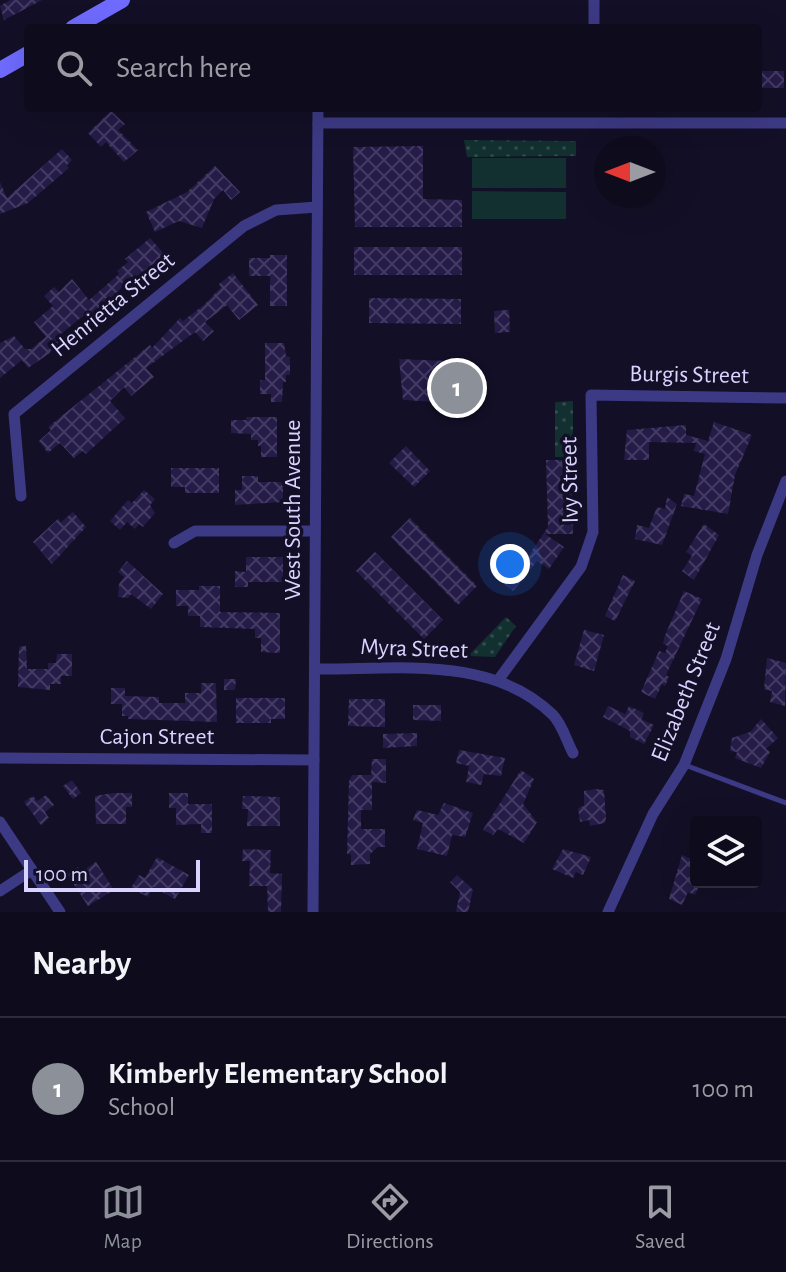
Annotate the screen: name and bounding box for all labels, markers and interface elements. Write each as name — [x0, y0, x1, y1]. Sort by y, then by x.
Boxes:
search box — [24, 24, 762, 112]
icon: search — [52, 46, 96, 90]
text: Search here — [116, 53, 252, 83]
north arrow — [594, 136, 666, 208]
street label: Henrietta Street — [47, 248, 179, 362]
pin: 1 — [431, 358, 483, 418]
street label: Burgis Street — [629, 362, 749, 388]
street label: West South Avenue — [281, 420, 305, 600]
street label: Ivy Street — [557, 436, 583, 523]
your location — [490, 544, 530, 584]
street label: Elizabeth Street — [647, 618, 725, 765]
street label: Myra Street — [360, 635, 469, 663]
street label: Cajon Street — [100, 725, 214, 749]
map controls — [690, 816, 762, 888]
button: layers — [690, 816, 762, 888]
scale bar — [24, 856, 200, 892]
text: 100 m — [36, 863, 88, 885]
text: Nearby — [32, 947, 131, 981]
text: Kimberly Elementary School — [108, 1059, 448, 1089]
text: 1 — [53, 1076, 63, 1102]
text: 100 m — [693, 1076, 754, 1102]
text: School — [108, 1094, 175, 1120]
tab: Map — [101, 1180, 145, 1254]
tab: Directions — [346, 1180, 434, 1254]
tab: Saved — [635, 1180, 685, 1254]

